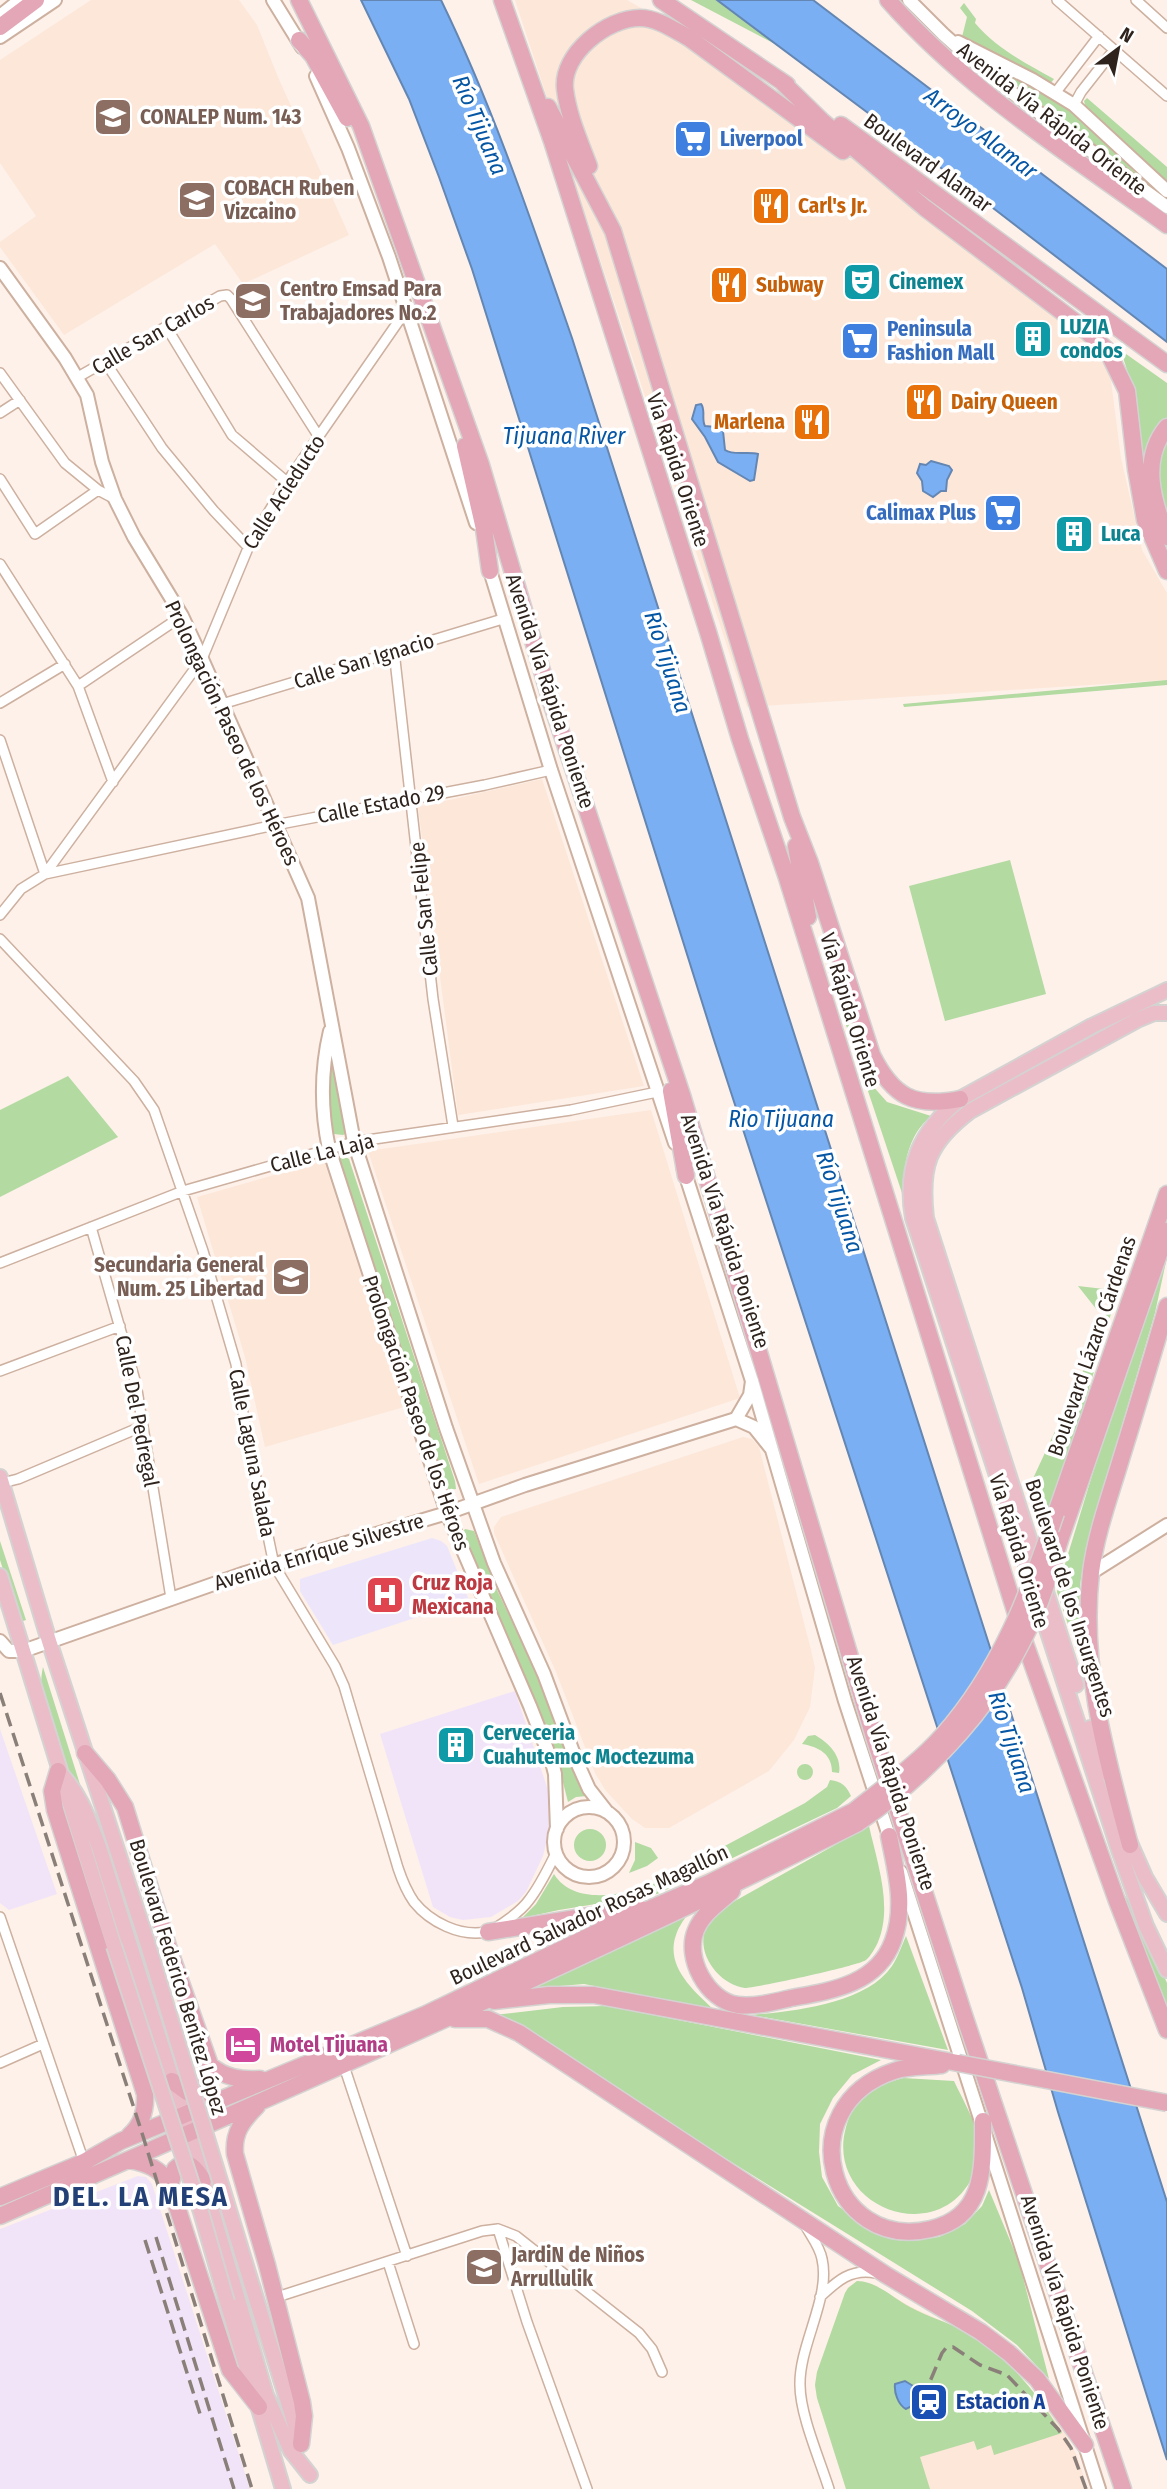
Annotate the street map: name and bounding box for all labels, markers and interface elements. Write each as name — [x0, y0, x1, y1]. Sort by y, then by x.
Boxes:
north arrow — [1083, 14, 1153, 84]
text: N — [1116, 22, 1138, 48]
street label: Avenida Vía Rápida Oriente — [952, 37, 1152, 201]
water label: Río Tijuana — [446, 71, 514, 179]
water label: Arroyo Alamar — [918, 81, 1044, 185]
school or university icon: CONALEP Num. 143 — [92, 96, 134, 138]
place label: CONALEP Num. 143 — [140, 104, 301, 130]
street label: Boulevard Alamar — [859, 108, 998, 219]
supermarket icon: Liverpool — [672, 118, 714, 160]
place label: Liverpool — [720, 126, 803, 152]
place label: COBACH Ruben Vizcaino — [223, 175, 354, 225]
school or university icon: COBACH Ruben Vizcaino — [176, 179, 218, 221]
restaurant icon: Carl's Jr. — [750, 185, 792, 227]
place label: Carl's Jr. — [798, 193, 867, 219]
theatre icon: Cinemex — [841, 261, 883, 303]
restaurant icon: Subway — [708, 264, 750, 306]
place label: Cinemex — [889, 269, 964, 295]
place label: Subway — [756, 272, 824, 298]
place label: Centro Emsad Para Trabajadores No.2 — [280, 276, 442, 326]
school or university icon: Centro Emsad Para Trabajadores No.2 — [232, 280, 274, 322]
street label: Calle San Carlos — [87, 289, 219, 381]
place label: LUZIA condos — [1060, 314, 1123, 364]
place label: Peninsula Fashion Mall — [887, 316, 995, 366]
building icon: LUZIA condos — [1012, 318, 1054, 360]
supermarket icon: Peninsula Fashion Mall — [839, 320, 881, 362]
restaurant icon: Dairy Queen — [903, 381, 945, 423]
place label: Dairy Queen — [951, 389, 1058, 415]
street label: Vía Rápida Oriente — [641, 390, 715, 550]
restaurant icon: Marlena — [791, 401, 833, 443]
place label: Marlena — [714, 409, 785, 435]
water label: Tijuana River — [503, 422, 626, 450]
street label: Calle Acieducto — [237, 430, 331, 554]
supermarket icon: Calimax Plus — [982, 492, 1024, 534]
place label: Calimax Plus — [866, 500, 976, 526]
building icon: Luca — [1053, 513, 1095, 555]
place label: Luca — [1101, 521, 1141, 547]
street label: Avenida Vía Rápida Poniente — [500, 570, 600, 812]
street label: Prolongación Paseo de los Héroes — [159, 596, 305, 870]
water label: Río Tijuana — [638, 607, 698, 717]
street label: Calle San Ignacio — [291, 627, 437, 695]
street label: Calle Estado 29 — [315, 779, 447, 829]
street label: Calle San Felipe — [404, 841, 444, 977]
street label: Vía Rápida Oriente — [814, 930, 886, 1090]
water label: Rio Tijuana — [728, 1105, 834, 1133]
street label: Avenida Vía Rápida Poniente — [675, 1110, 775, 1352]
street label: Calle La Laja — [267, 1128, 377, 1178]
water label: Río Tijuana — [810, 1147, 870, 1257]
street label: Boulevard Lázaro Cárdenas — [1042, 1232, 1142, 1460]
place label: Secundaria General Num. 25 Libertad — [94, 1252, 264, 1302]
school or university icon: Secundaria General Num. 25 Libertad — [270, 1256, 312, 1298]
street label: Prolongación Paseo de los Héroes — [357, 1272, 475, 1554]
street label: Calle Del Pedregal — [110, 1333, 165, 1490]
street label: Calle Laguna Salada — [223, 1367, 281, 1539]
street label: Vía Rápida Oriente — [983, 1471, 1055, 1631]
street label: Boulevard de los Insurgentes — [1019, 1476, 1121, 1720]
street label: Avenida Enríque Silvestre — [211, 1508, 427, 1596]
place label: Cruz Roja Mexicana — [412, 1570, 494, 1620]
hospital icon: Cruz Roja Mexicana — [364, 1574, 406, 1616]
street label: Avenida Vía Rápida Poniente — [841, 1652, 941, 1894]
water label: Río Tijuana — [982, 1687, 1042, 1797]
place label: Cerveceria Cuahutemoc Moctezuma — [483, 1720, 694, 1770]
building icon: Cerveceria Cuahutemoc Moctezuma — [435, 1724, 477, 1766]
street label: Boulevard Federico Benítez López — [124, 1836, 232, 2118]
street label: Boulevard Salvador Rosas Magallón — [446, 1839, 732, 1991]
hotel icon: Motel Tijuana — [222, 2024, 264, 2066]
place label: Motel Tijuana — [270, 2032, 388, 2058]
district label: DEL. LA MESA — [53, 2180, 229, 2213]
street label: Avenida Vía Rápida Poniente — [1015, 2191, 1115, 2433]
place label: JardiN de Niños Arrullulik — [510, 2242, 644, 2292]
school or university icon: JardiN de Niños Arrullulik — [463, 2246, 505, 2288]
station icon: Estacion A — [908, 2381, 950, 2423]
place label: Estacion A — [956, 2389, 1046, 2415]

